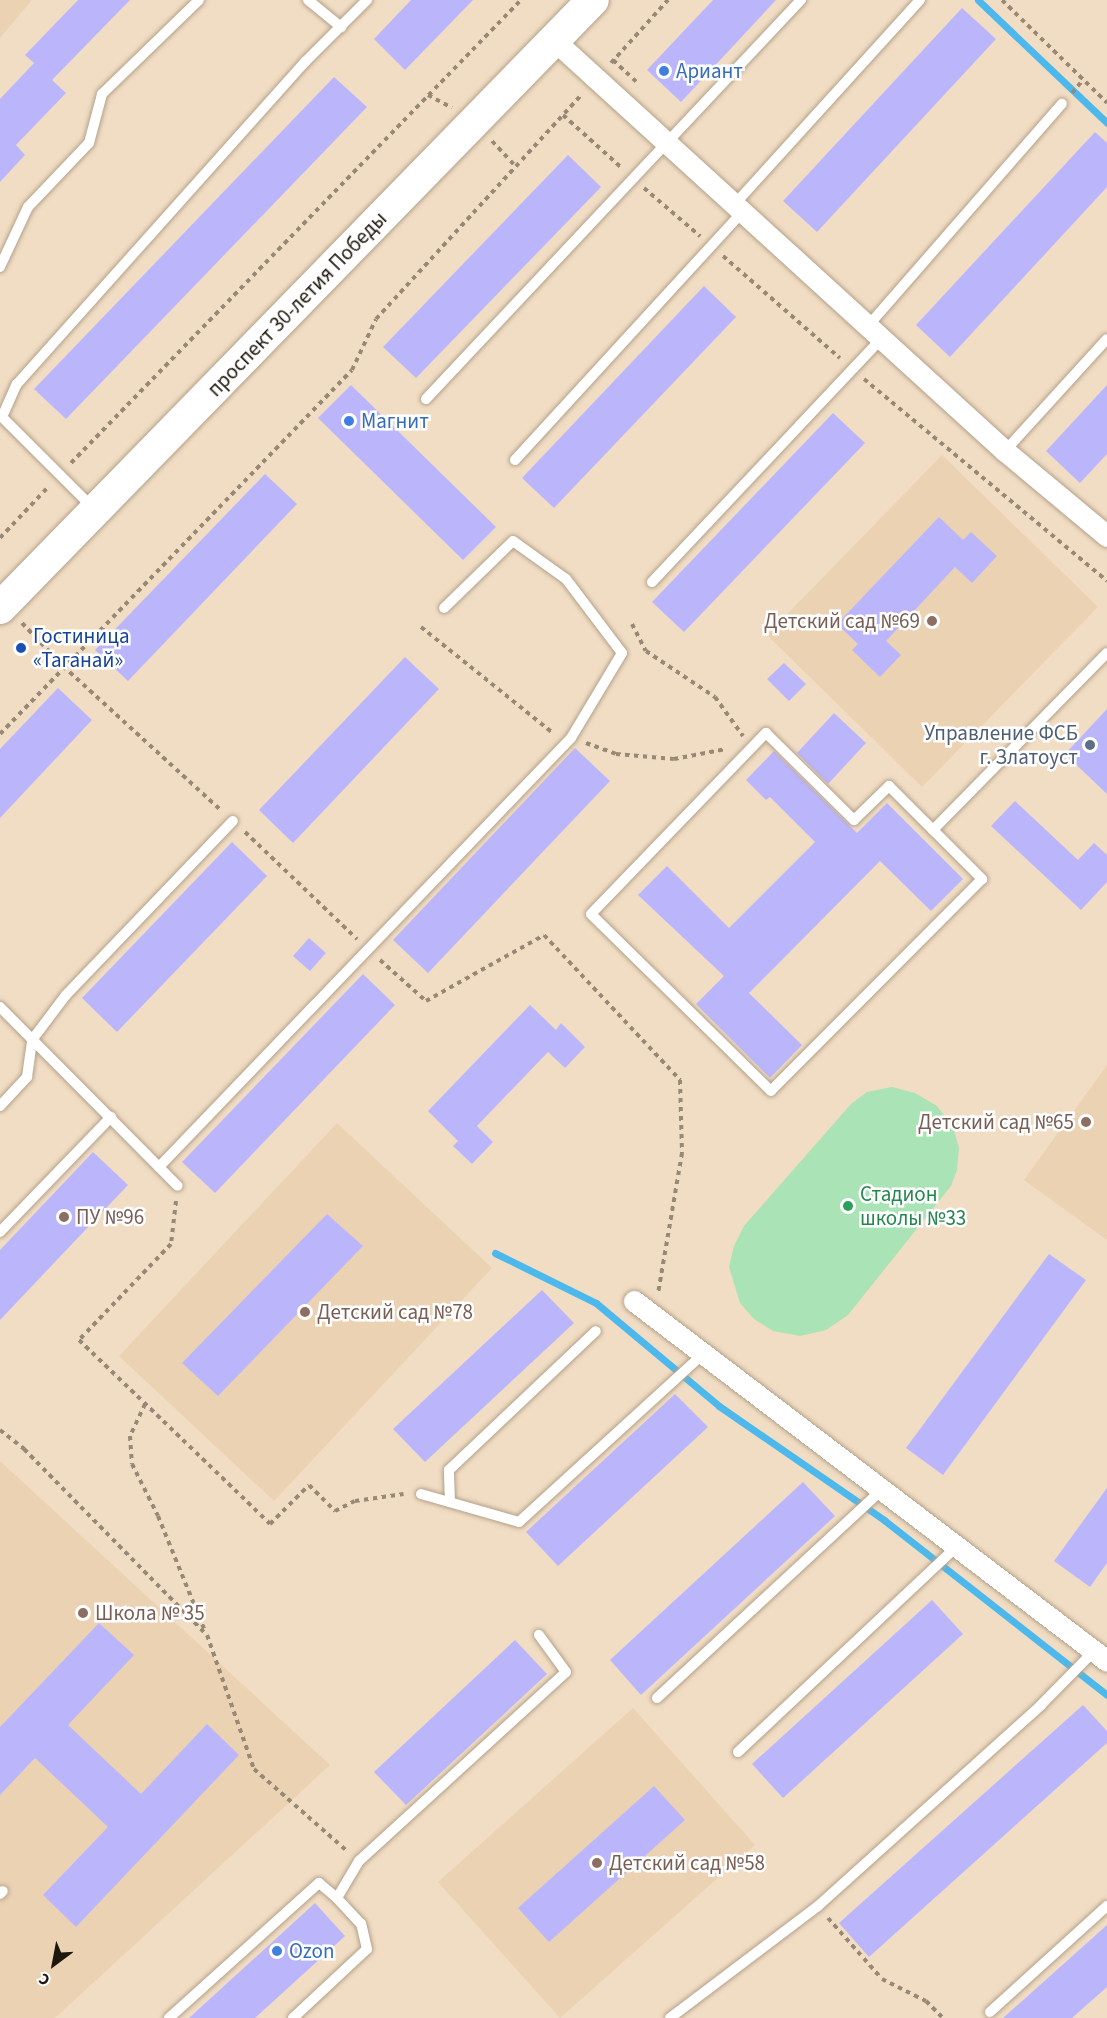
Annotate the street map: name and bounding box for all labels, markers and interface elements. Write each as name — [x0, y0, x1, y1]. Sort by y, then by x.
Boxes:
place label: Ариант — [676, 58, 743, 84]
marker: Ариант — [657, 64, 671, 78]
street label: проспект 30-летия Победы — [202, 206, 392, 402]
place label: Магнит — [361, 408, 429, 434]
marker: Магнит — [342, 414, 356, 428]
place label: Детский сад №69 — [764, 608, 920, 634]
marker: Детский сад №69 — [925, 614, 939, 628]
place label: Гостиница «Таганай» — [33, 623, 130, 673]
marker: Гостиница «Таганай» — [14, 641, 28, 655]
place label: Управление ФСБ г. Златоуст — [924, 720, 1078, 770]
marker: Управление ФСБ г. Златоуст — [1083, 738, 1097, 752]
place label: Детский сад №65 — [918, 1109, 1074, 1135]
marker: Детский сад №65 — [1079, 1115, 1093, 1129]
place label: Стадион школы №33 — [860, 1181, 966, 1231]
marker: Стадион школы №33 — [841, 1199, 855, 1213]
place label: ПУ №96 — [76, 1204, 144, 1230]
marker: ПУ №96 — [57, 1210, 71, 1224]
place label: Детский сад №78 — [317, 1299, 473, 1325]
marker: Детский сад №78 — [298, 1305, 312, 1319]
place label: Школа № 35 — [95, 1600, 205, 1626]
marker: Школа № 35 — [76, 1606, 90, 1620]
place label: Детский сад №58 — [609, 1850, 765, 1876]
marker: Детский сад №58 — [590, 1856, 604, 1870]
north arrow — [24, 1934, 84, 1994]
place label: Ozon — [289, 1938, 334, 1964]
marker: Ozon — [270, 1944, 284, 1958]
text: С — [35, 1967, 54, 1991]

